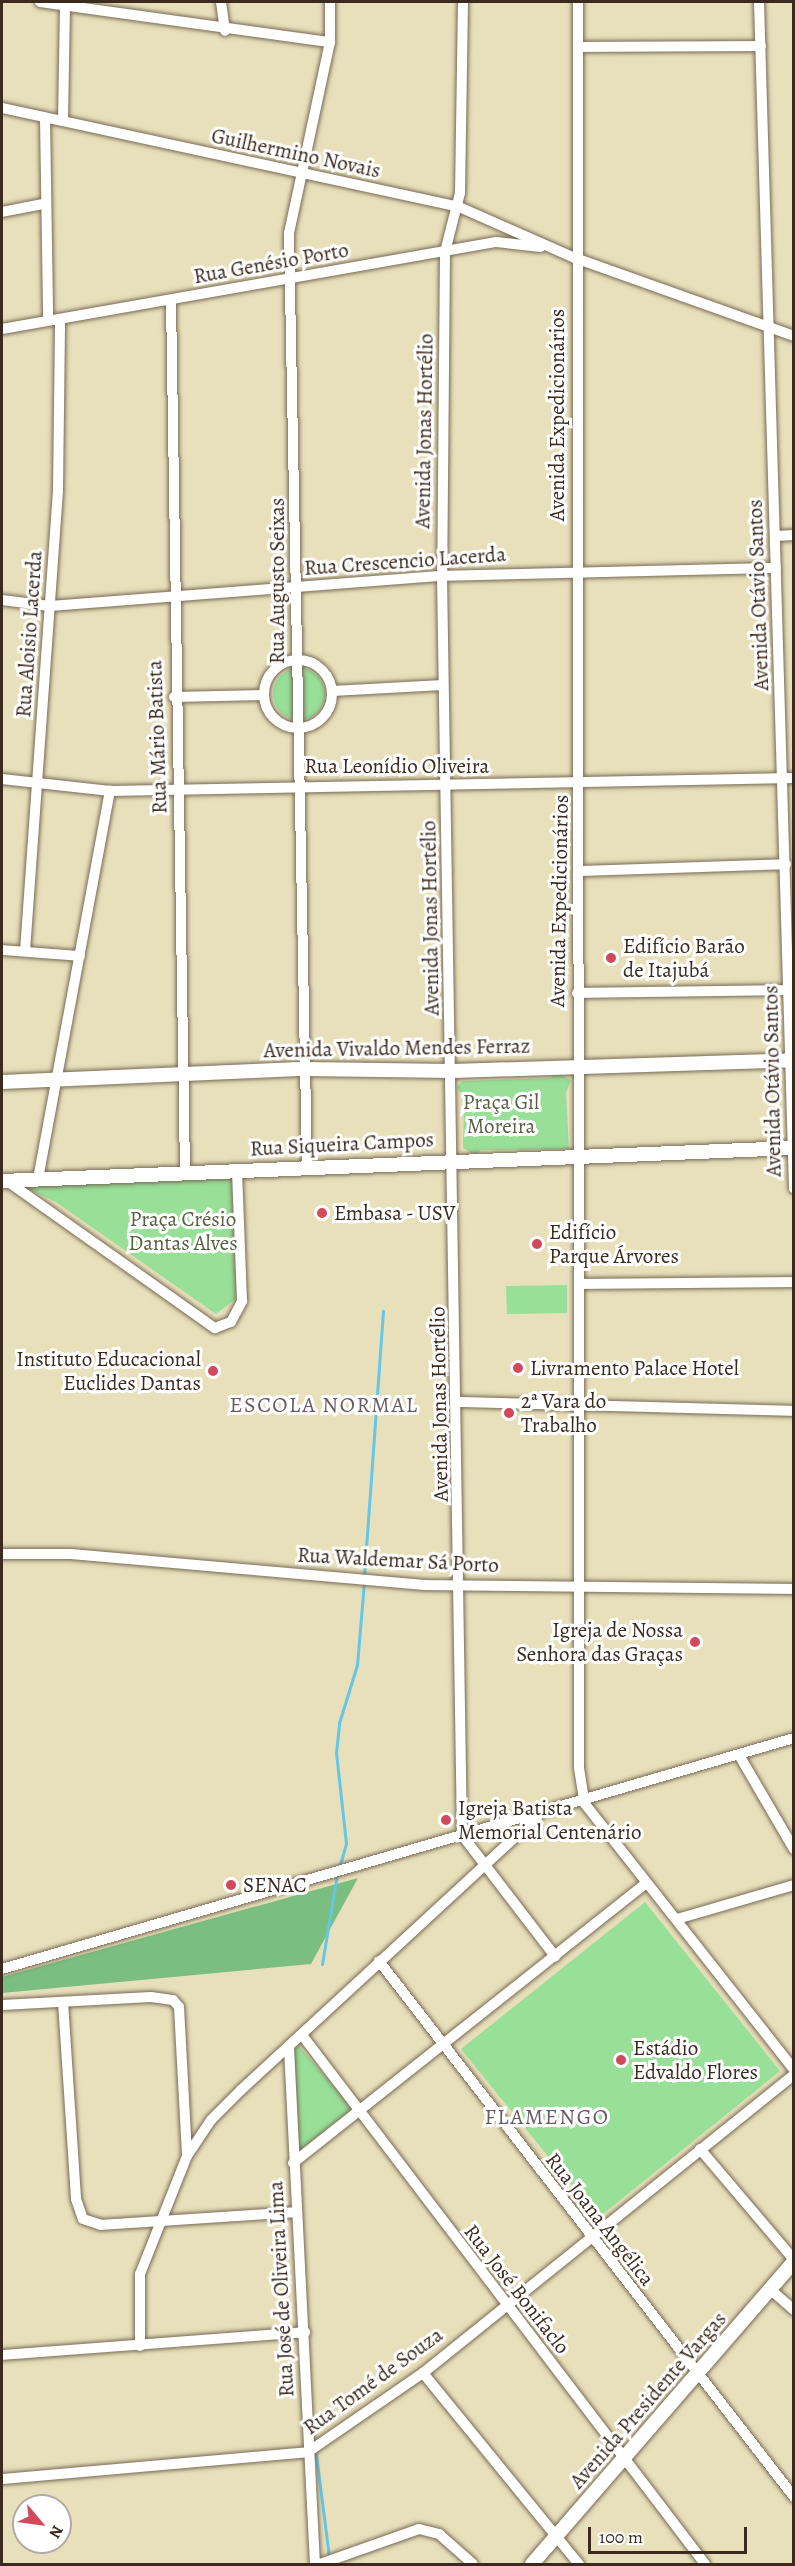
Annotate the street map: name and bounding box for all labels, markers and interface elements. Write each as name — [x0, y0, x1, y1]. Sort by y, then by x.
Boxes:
street label: Guilhermino Novais — [209, 123, 383, 183]
street label: Rua Genésio Porto — [192, 237, 350, 289]
street label: Avenida Expedicionários — [544, 309, 570, 521]
street label: Avenida Jonas Hortélio — [410, 333, 438, 529]
street label: Rua Augusto Seixas — [264, 498, 290, 664]
street label: Avenida Otávio Santos — [742, 499, 774, 691]
street label: Rua Crescencio Lacerda — [303, 541, 507, 581]
street label: Rua Aloisio Lacerda — [11, 550, 47, 718]
street label: Rua Mário Batista — [142, 660, 172, 814]
street label: Rua Leonídio Oliveira — [305, 753, 489, 779]
street label: Avenida Expedicionários — [545, 795, 573, 1007]
street label: Avenida Jonas Hortélio — [416, 820, 444, 1016]
place label: Edifício Barão de Itajubá — [623, 933, 745, 983]
marker: Edifício Barão de Itajubá — [604, 951, 618, 965]
street label: Avenida Otávio Santos — [758, 985, 786, 1177]
street label: Avenida Vivaldo Mendes Ferraz — [263, 1033, 531, 1063]
park label: Praça Gil Moreira — [463, 1089, 539, 1139]
street label: Rua Siqueira Campos — [249, 1127, 435, 1161]
place label: Embasa - USV — [334, 1200, 456, 1226]
park label: Praça Crésio Dantas Alves — [128, 1206, 238, 1256]
marker: Embasa - USV — [315, 1206, 329, 1220]
place label: Edifício Parque Árvores — [549, 1219, 679, 1269]
marker: Edifício Parque Árvores — [530, 1237, 544, 1251]
street label: Avenida Jonas Hortélio — [425, 1306, 453, 1502]
place label: Instituto Educacional Euclides Dantas — [16, 1346, 201, 1396]
place label: Livramento Palace Hotel — [530, 1355, 739, 1381]
marker: Livramento Palace Hotel — [511, 1361, 525, 1375]
marker: Instituto Educacional Euclides Dantas — [206, 1364, 220, 1378]
place label: 2ª Vara do Trabalho — [521, 1388, 606, 1438]
district label: ESCOLA NORMAL — [230, 1393, 418, 1419]
marker: 2ª Vara do Trabalho — [502, 1406, 516, 1420]
street label: Rua Waldemar Sá Porto — [297, 1542, 499, 1578]
place label: Igreja de Nossa Senhora das Graças — [516, 1617, 683, 1667]
marker: Igreja de Nossa Senhora das Graças — [688, 1635, 702, 1649]
place label: Igreja Batista Memorial Centenário — [458, 1795, 641, 1845]
marker: Igreja Batista Memorial Centenário — [439, 1813, 453, 1827]
place label: SENAC — [243, 1872, 307, 1898]
marker: SENAC — [224, 1878, 238, 1892]
place label: Estádio Edvaldo Flores — [633, 2035, 758, 2085]
marker: Estádio Edvaldo Flores — [614, 2053, 628, 2067]
district label: FLAMENGO — [484, 2105, 610, 2131]
street label: Rua Joana Angélica — [540, 2147, 660, 2291]
street label: Rua José de Oliveira Lima — [263, 2180, 299, 2398]
street label: Rua José Bonifaclo — [459, 2219, 575, 2359]
street label: Avenida Presidente Vargas — [564, 2306, 732, 2494]
street label: Rua Tomé de Souza — [298, 2322, 448, 2440]
north arrow — [12, 2494, 72, 2554]
scale bar — [591, 2515, 750, 2553]
text: N — [44, 2521, 68, 2542]
text: 100 m — [599, 2525, 643, 2549]

